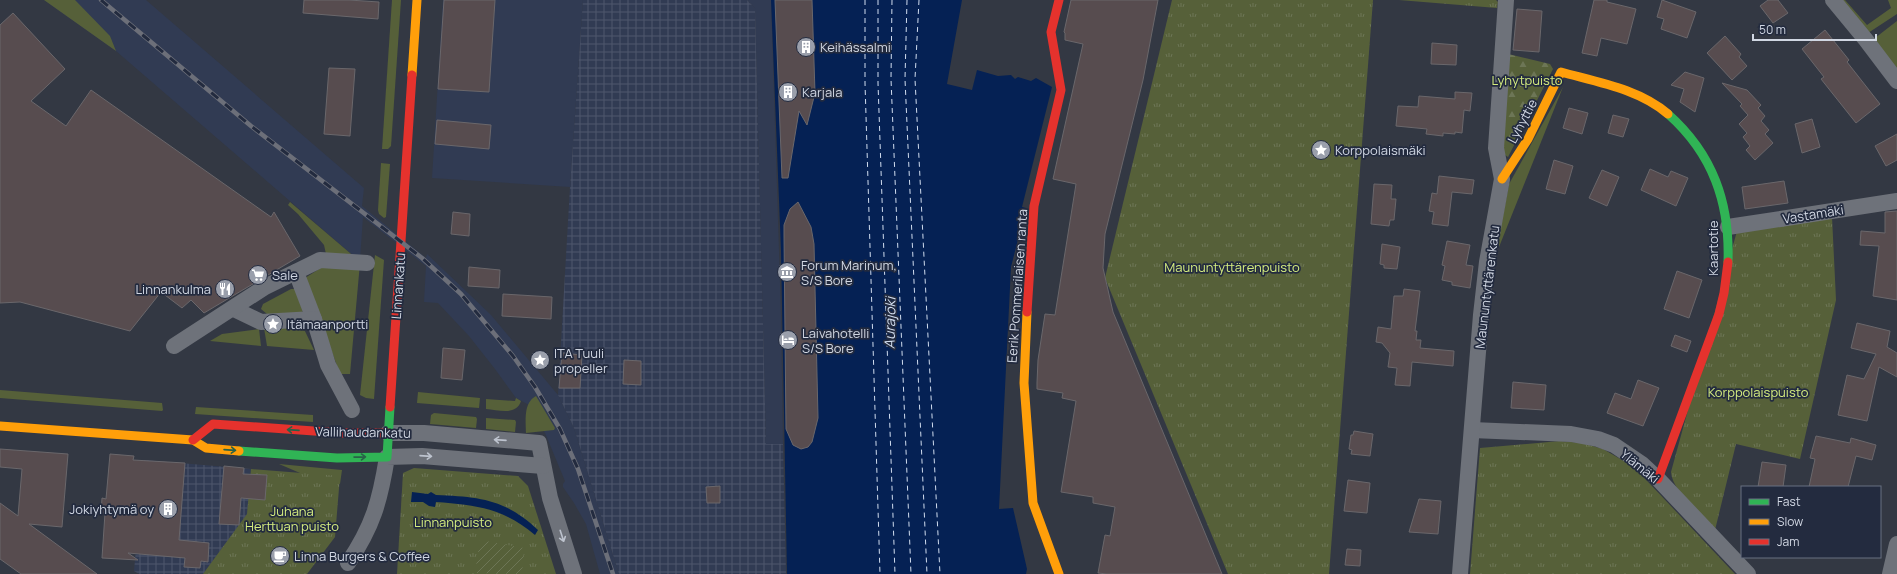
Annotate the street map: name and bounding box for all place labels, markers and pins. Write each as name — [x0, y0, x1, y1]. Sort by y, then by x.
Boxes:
building icon: Keihässalmi — [795, 36, 817, 58]
place label: Keihässalmi — [820, 38, 891, 56]
building icon: Karjala — [777, 81, 799, 103]
place label: Karjala — [802, 83, 842, 101]
place icon: Korppolaismäki — [1310, 139, 1332, 161]
place label: Korppolaismäki — [1335, 141, 1426, 159]
place label: Forum Marinum, S/S Bore — [801, 256, 897, 289]
museum icon: Forum Marinum, S/S Bore — [776, 261, 798, 283]
supermarket icon: Sale — [247, 264, 269, 286]
place label: Sale — [272, 266, 298, 284]
restaurant icon: Linnankulma — [214, 278, 236, 300]
place label: Linnankulma — [135, 280, 211, 298]
place icon: Itämaanportti — [262, 313, 284, 335]
place label: Itämaanportti — [287, 315, 368, 333]
place label: Laivahotelli S/S Bore — [802, 324, 869, 357]
hotel icon: Laivahotelli S/S Bore — [777, 329, 799, 351]
place label: ITA Tuuli propeller — [554, 344, 608, 377]
place icon: ITA Tuuli propeller — [529, 349, 551, 371]
building icon: Jokiyhtymä oy — [157, 498, 179, 520]
place label: Jokiyhtymä oy — [69, 500, 154, 518]
cafe icon: Linna Burgers & Coffee — [269, 545, 291, 567]
place label: Linna Burgers & Coffee — [294, 547, 430, 565]

